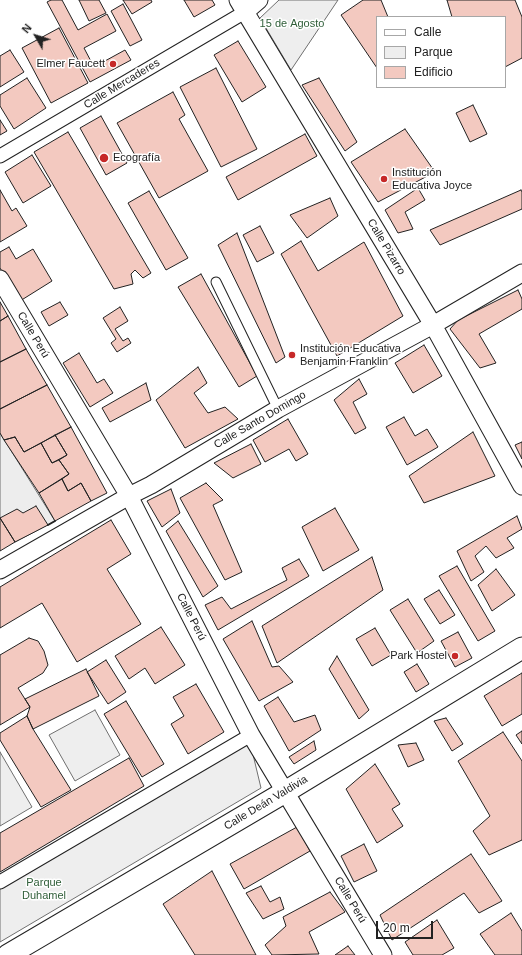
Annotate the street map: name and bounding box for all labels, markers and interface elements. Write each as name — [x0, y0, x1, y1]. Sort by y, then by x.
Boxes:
north arrow — [16, 16, 56, 56]
legend — [376, 16, 506, 88]
park label: 15 de Agosto — [260, 17, 324, 31]
text: N — [20, 22, 34, 35]
text: Calle — [414, 25, 441, 39]
text: Parque — [414, 45, 453, 59]
street label: Calle Mercaderes — [82, 56, 162, 112]
place label: Elmer Faucett — [37, 57, 105, 71]
marker: Elmer Faucett — [108, 59, 118, 69]
text: Edificio — [414, 65, 453, 79]
place label: Ecografía — [113, 151, 160, 165]
marker: Ecografía — [98, 152, 110, 164]
place label: Institución Educativa Joyce — [392, 166, 472, 192]
marker: Institución Educativa Joyce — [379, 174, 389, 184]
street label: Calle Pizarro — [364, 217, 408, 277]
street label: Calle Perú — [14, 310, 52, 360]
place label: Institución Educativa Benjamin Franklin — [300, 342, 401, 368]
marker: Institución Educativa Benjamin Franklin — [287, 350, 297, 360]
street label: Calle Santo Domingo — [212, 388, 308, 452]
street label: Calle Perú — [173, 591, 209, 643]
place label: Park Hostel — [390, 649, 447, 663]
marker: Park Hostel — [450, 651, 460, 661]
street label: Calle Deán Valdivia — [222, 773, 310, 833]
street label: Calle Perú — [331, 875, 369, 925]
park label: Parque Duhamel — [22, 876, 66, 902]
scale bar — [378, 913, 435, 939]
text: 20 m — [383, 921, 410, 935]

